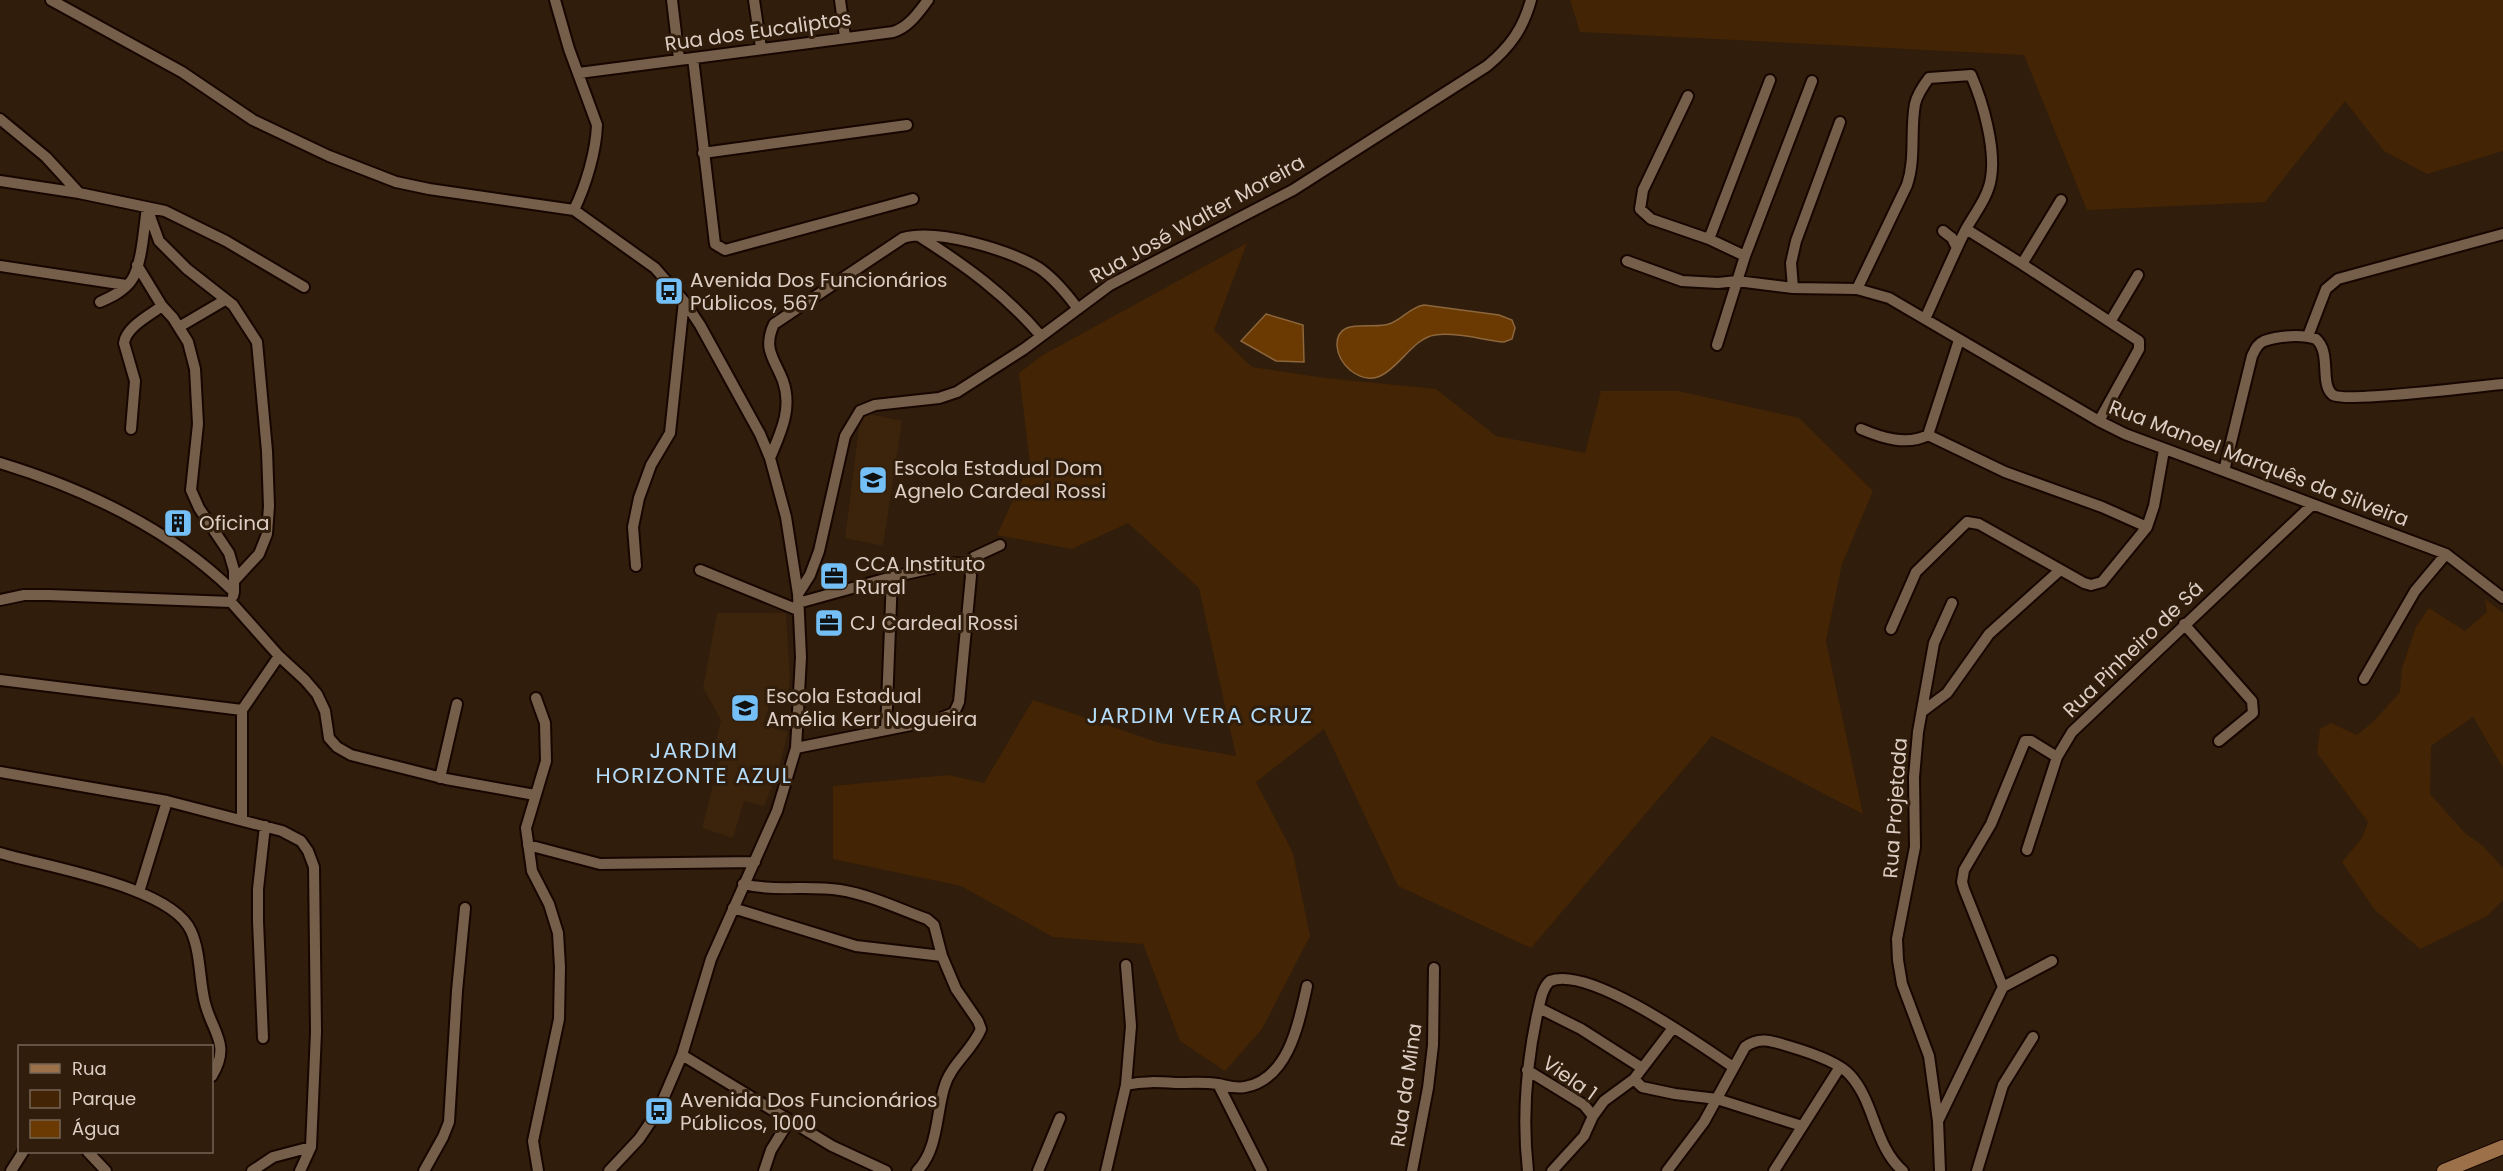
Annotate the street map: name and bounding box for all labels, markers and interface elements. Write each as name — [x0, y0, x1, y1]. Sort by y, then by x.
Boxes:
street label: Rua dos Eucaliptos — [663, 4, 853, 58]
street label: Rua José Walter Moreira — [1085, 148, 1309, 290]
place label: Avenida Dos Funcionários Públicos, 567 — [690, 266, 947, 317]
bus stop icon: Avenida Dos Funcionários Públicos, 567 — [653, 275, 685, 307]
street label: Rua Manoel Marquês da Silveira — [2105, 393, 2413, 533]
place label: Escola Estadual Dom Agnelo Cardeal Rossi — [894, 454, 1106, 505]
school or university icon: Escola Estadual Dom Agnelo Cardeal Rossi — [857, 464, 889, 496]
building icon: Oficina — [162, 507, 194, 539]
place label: Oficina — [199, 509, 270, 537]
place label: CCA Instituto Rural — [855, 550, 985, 601]
office icon: CCA Instituto Rural — [818, 560, 850, 592]
street label: Rua Pinheiro de Sá — [2057, 575, 2209, 723]
office icon: CJ Cardeal Rossi — [813, 607, 845, 639]
place label: CJ Cardeal Rossi — [850, 609, 1018, 637]
place label: Escola Estadual Amélia Kerr Nogueira — [766, 682, 977, 733]
school or university icon: Escola Estadual Amélia Kerr Nogueira — [729, 692, 761, 724]
district label: JARDIM VERA CRUZ — [1087, 700, 1314, 731]
district label: JARDIM HORIZONTE AZUL — [595, 735, 793, 791]
street label: Rua Projetada — [1876, 737, 1914, 879]
street label: Rua da Mina — [1383, 1021, 1429, 1149]
legend — [18, 1045, 213, 1153]
street label: Viela 1 — [1537, 1049, 1603, 1107]
text: Rua — [72, 1056, 107, 1081]
text: Parque — [72, 1086, 136, 1111]
place label: Avenida Dos Funcionários Públicos, 1000 — [680, 1086, 937, 1137]
bus stop icon: Avenida Dos Funcionários Públicos, 1000 — [643, 1095, 675, 1127]
text: Água — [72, 1116, 120, 1141]

